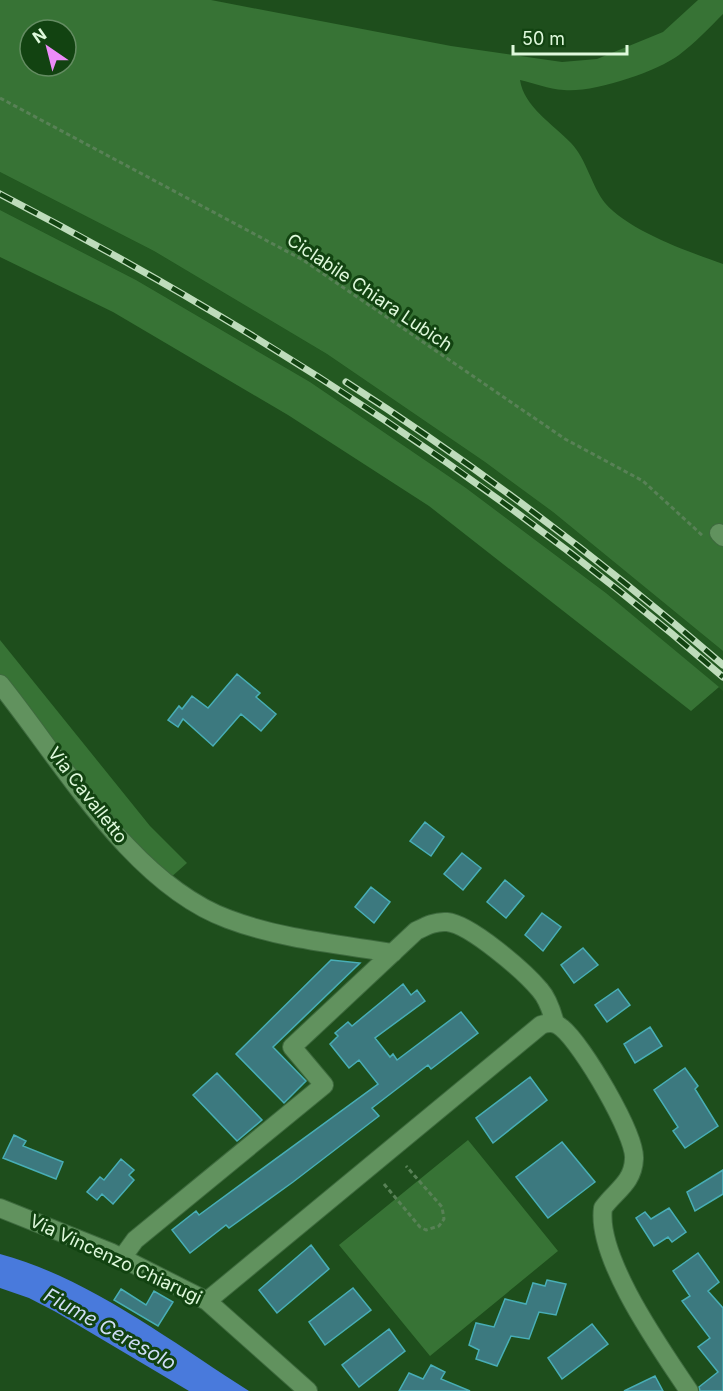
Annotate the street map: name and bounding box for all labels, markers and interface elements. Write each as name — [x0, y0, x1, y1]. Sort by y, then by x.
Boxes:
north arrow — [18, 18, 78, 78]
scale bar — [513, 18, 627, 56]
text: N — [29, 24, 50, 47]
text: 50 m — [522, 28, 565, 49]
street label: Ciclabile Chiara Lubich — [283, 229, 457, 355]
street label: Via Cavalletto — [44, 743, 132, 847]
street label: Via Vincenzo Chiarugi — [27, 1210, 205, 1308]
water label: Fiume Ceresolo — [40, 1283, 180, 1375]

